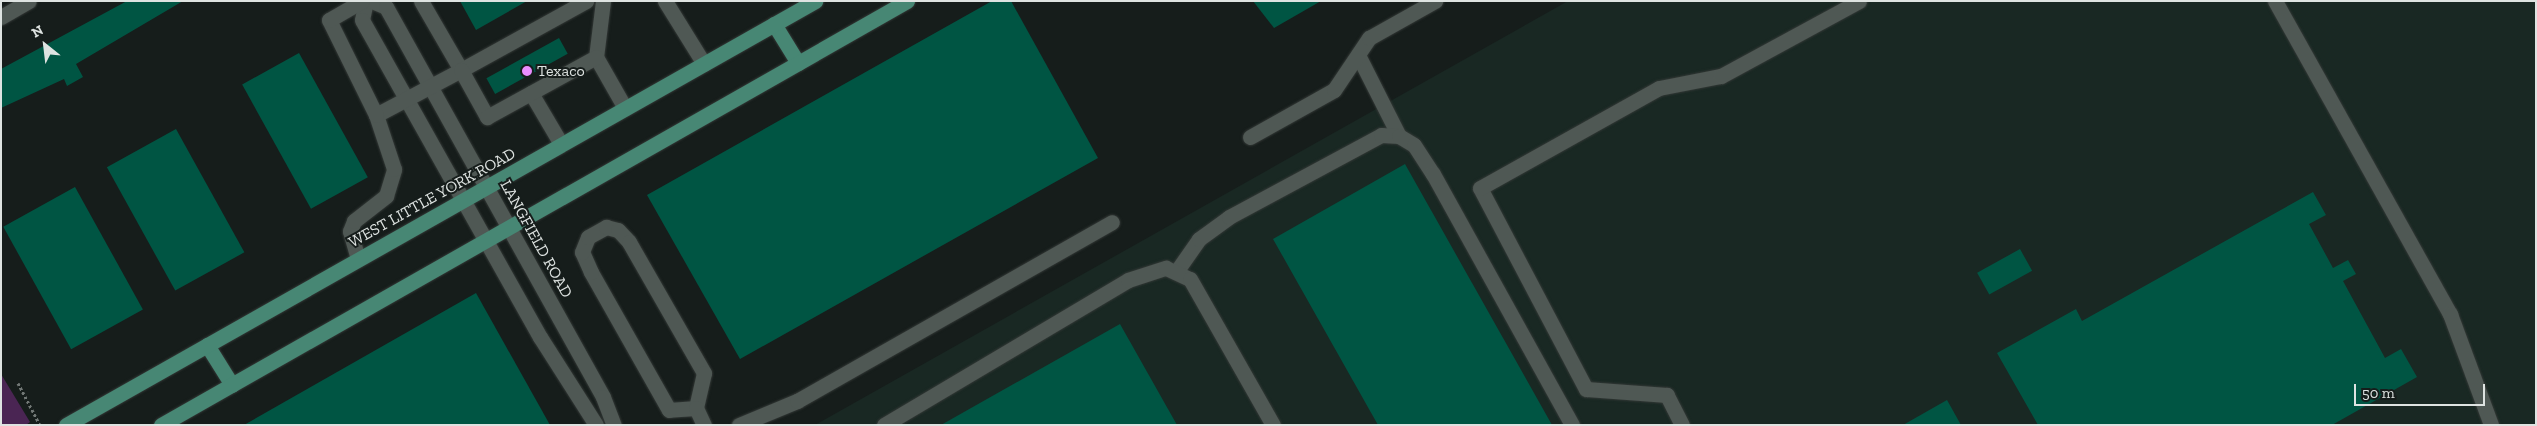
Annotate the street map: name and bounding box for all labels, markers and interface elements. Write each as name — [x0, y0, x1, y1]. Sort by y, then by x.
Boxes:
north arrow — [20, 20, 70, 70]
text: N — [29, 21, 46, 41]
place label: Texaco — [537, 61, 585, 81]
marker: Texaco — [521, 65, 533, 77]
street label: WEST LITTLE YORK ROAD — [345, 144, 519, 252]
street label: LANGFIELD ROAD — [496, 177, 576, 301]
scale bar — [2357, 374, 2488, 406]
text: 50 m — [2362, 384, 2395, 402]

